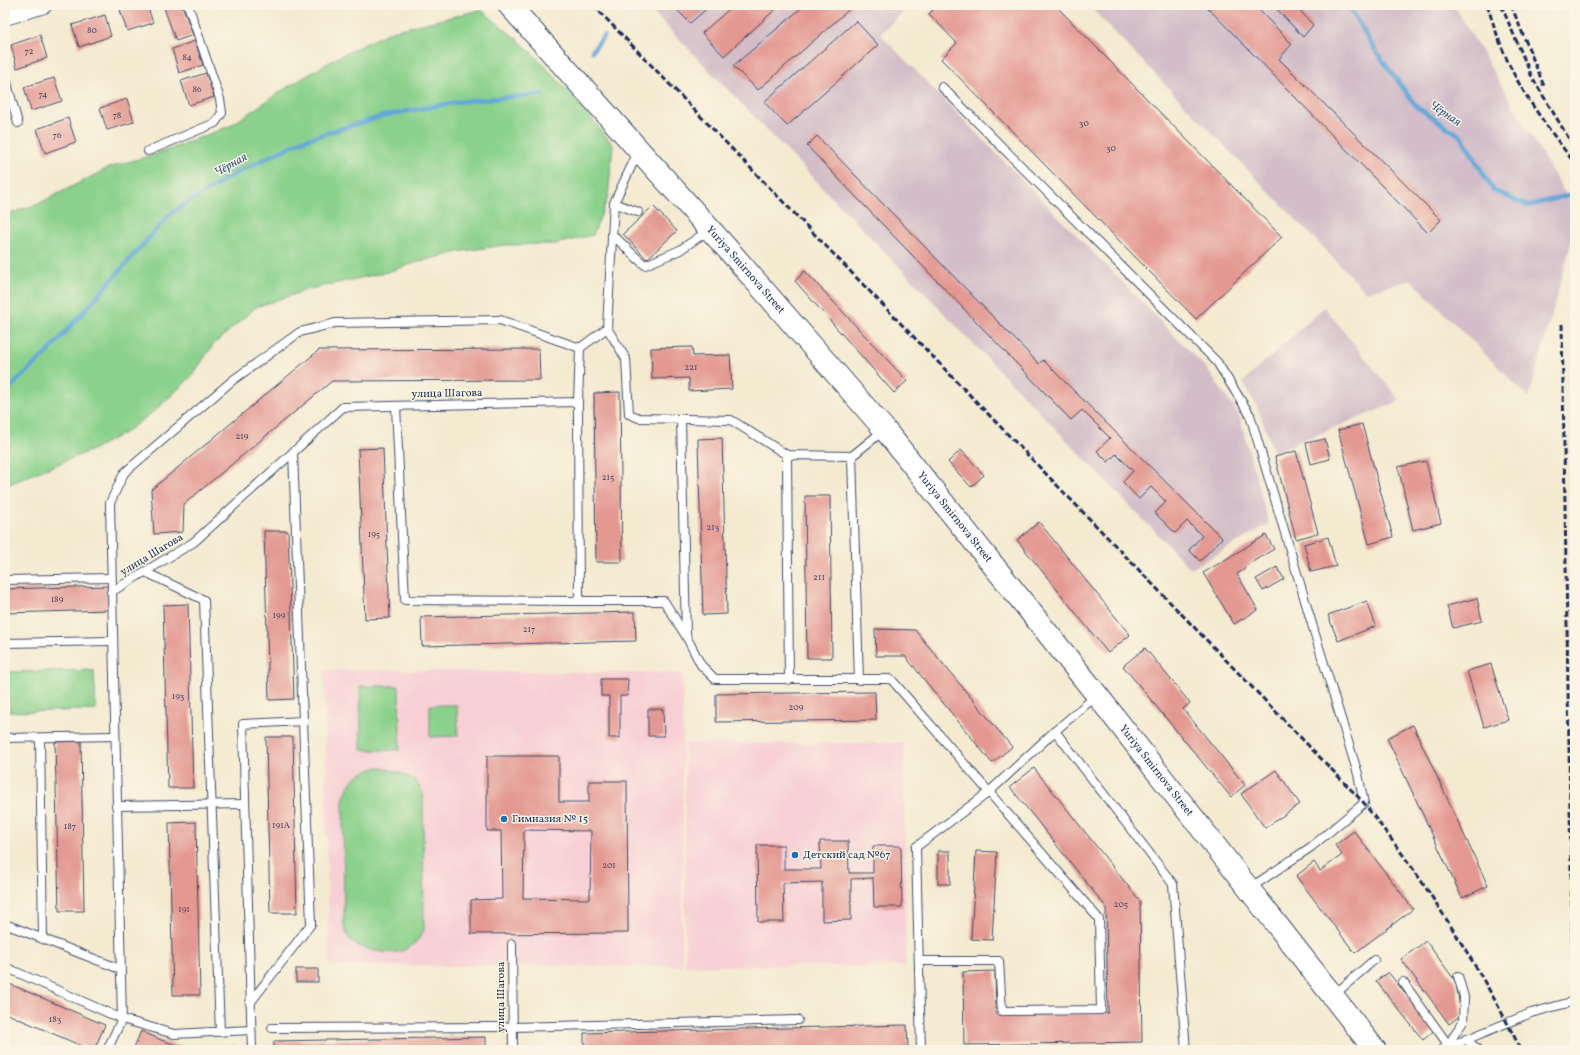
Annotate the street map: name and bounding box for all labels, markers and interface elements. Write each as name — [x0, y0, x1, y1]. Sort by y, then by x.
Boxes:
house number: 80 — [87, 24, 98, 37]
house number: 72 — [24, 45, 34, 58]
house number: 84 — [182, 51, 192, 64]
house number: 86 — [192, 83, 202, 96]
house number: 74 — [39, 88, 47, 101]
water label: Чёрная — [1426, 98, 1465, 131]
house number: 78 — [113, 109, 122, 122]
house number: 30 — [1079, 117, 1090, 130]
house number: 76 — [53, 129, 62, 142]
house number: 30 — [1106, 142, 1117, 155]
water label: Чёрная — [212, 149, 251, 181]
street label: Yuriya Smirnova Street — [703, 222, 788, 317]
house number: 221 — [684, 361, 698, 374]
street label: улица Шагова — [411, 386, 483, 402]
house number: 219 — [236, 430, 249, 443]
street label: Yuriya Smirnova Street — [914, 468, 996, 566]
house number: 215 — [602, 471, 614, 484]
house number: 213 — [707, 521, 720, 534]
house number: 195 — [368, 528, 380, 541]
street label: улица Шагова — [118, 530, 187, 580]
house number: 211 — [813, 571, 825, 584]
house number: 189 — [51, 593, 64, 606]
house number: 199 — [273, 609, 286, 622]
house number: 217 — [523, 623, 535, 636]
house number: 193 — [172, 690, 185, 703]
house number: 209 — [789, 701, 804, 714]
street label: Yuriya Smirnova Street — [1116, 722, 1197, 820]
place label: Гимназия № 15 — [512, 812, 588, 827]
marker: Гимназия № 15 — [499, 814, 509, 824]
house number: 191А — [272, 819, 291, 832]
house number: 187 — [64, 820, 76, 833]
place label: Детский сад №67 — [803, 848, 891, 863]
marker: Детский сад №67 — [790, 850, 800, 860]
house number: 201 — [602, 859, 616, 872]
house number: 205 — [1114, 898, 1128, 911]
house number: 191 — [178, 903, 190, 916]
street label: улица Шагова — [494, 961, 509, 1033]
house number: 183 — [49, 1013, 62, 1026]

